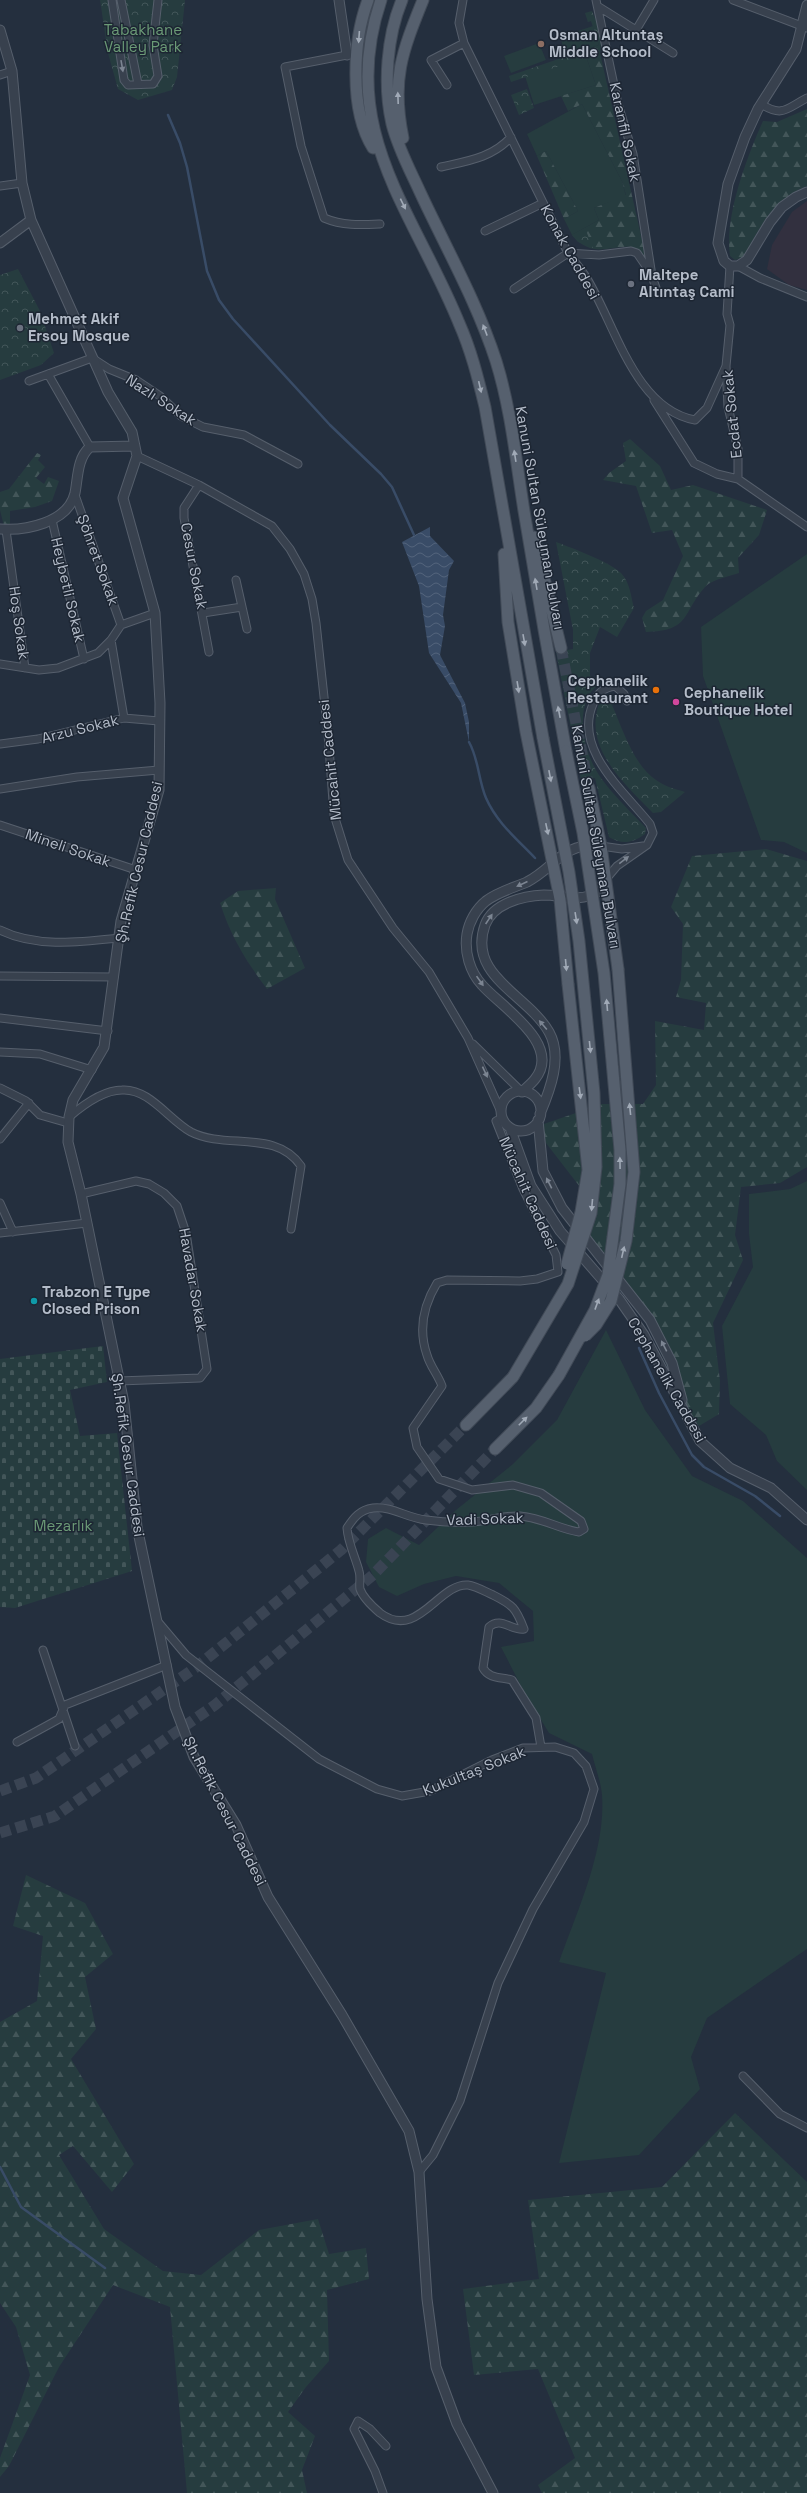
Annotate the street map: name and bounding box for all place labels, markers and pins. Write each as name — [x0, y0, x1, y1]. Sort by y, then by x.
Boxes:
place label: Osman Altuntaş Middle School — [549, 25, 663, 61]
marker: Osman Altuntaş Middle School — [536, 39, 546, 49]
place label: Maltepe Altıntaş Cami — [639, 265, 735, 301]
marker: Maltepe Altıntaş Cami — [626, 279, 636, 289]
place label: Mehmet Akif Ersoy Mosque — [28, 309, 130, 345]
marker: Mehmet Akif Ersoy Mosque — [15, 323, 25, 333]
place label: Cephanelik Restaurant — [567, 671, 649, 707]
place label: Cephanelik Boutique Hotel — [684, 683, 792, 719]
marker: Cephanelik Restaurant — [651, 685, 661, 695]
marker: Cephanelik Boutique Hotel — [671, 697, 681, 707]
place label: Trabzon E Type Closed Prison — [42, 1282, 151, 1318]
marker: Trabzon E Type Closed Prison — [29, 1296, 39, 1306]

